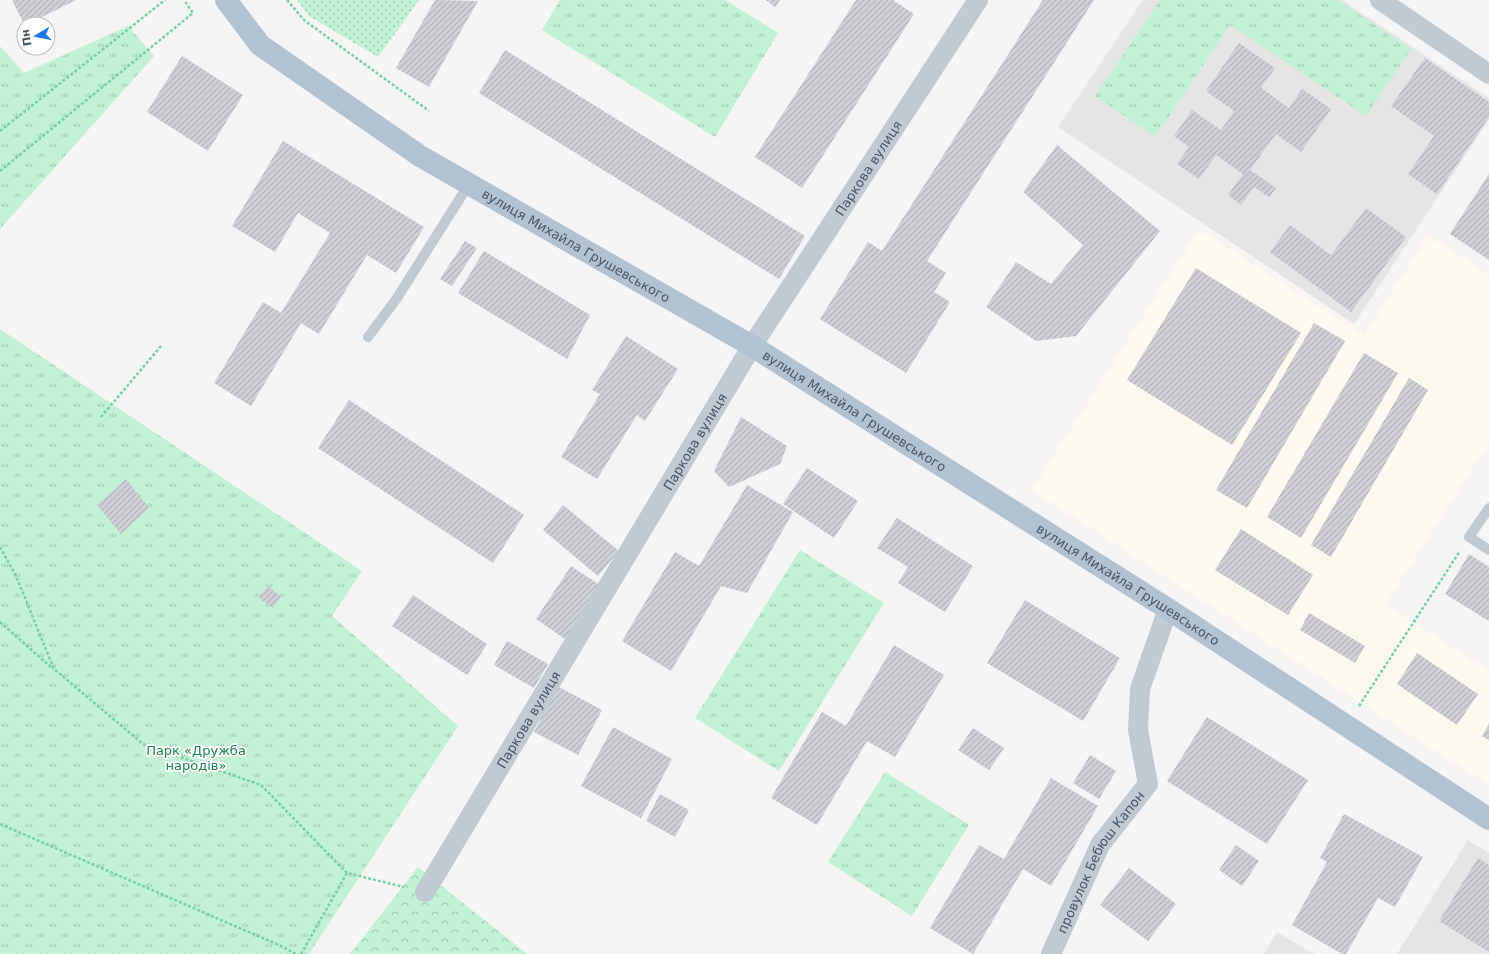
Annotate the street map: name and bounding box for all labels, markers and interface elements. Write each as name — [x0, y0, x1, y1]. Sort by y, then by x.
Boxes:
north arrow — [16, 16, 56, 56]
text: Пн — [19, 28, 35, 47]
street label: Паркова вулиця — [832, 118, 905, 219]
street label: вулиця Михайла Грушевського — [479, 186, 673, 305]
street label: вулиця Михайла Грушевського — [760, 348, 949, 475]
street label: Паркова вулиця — [660, 391, 730, 493]
street label: вулиця Михайла Грушевського — [1034, 521, 1222, 649]
street label: Паркова вулиця — [494, 669, 564, 771]
park label: Парк «Дружба народів» — [146, 743, 246, 773]
street label: провулок Бебюш Капон — [1054, 788, 1148, 936]

